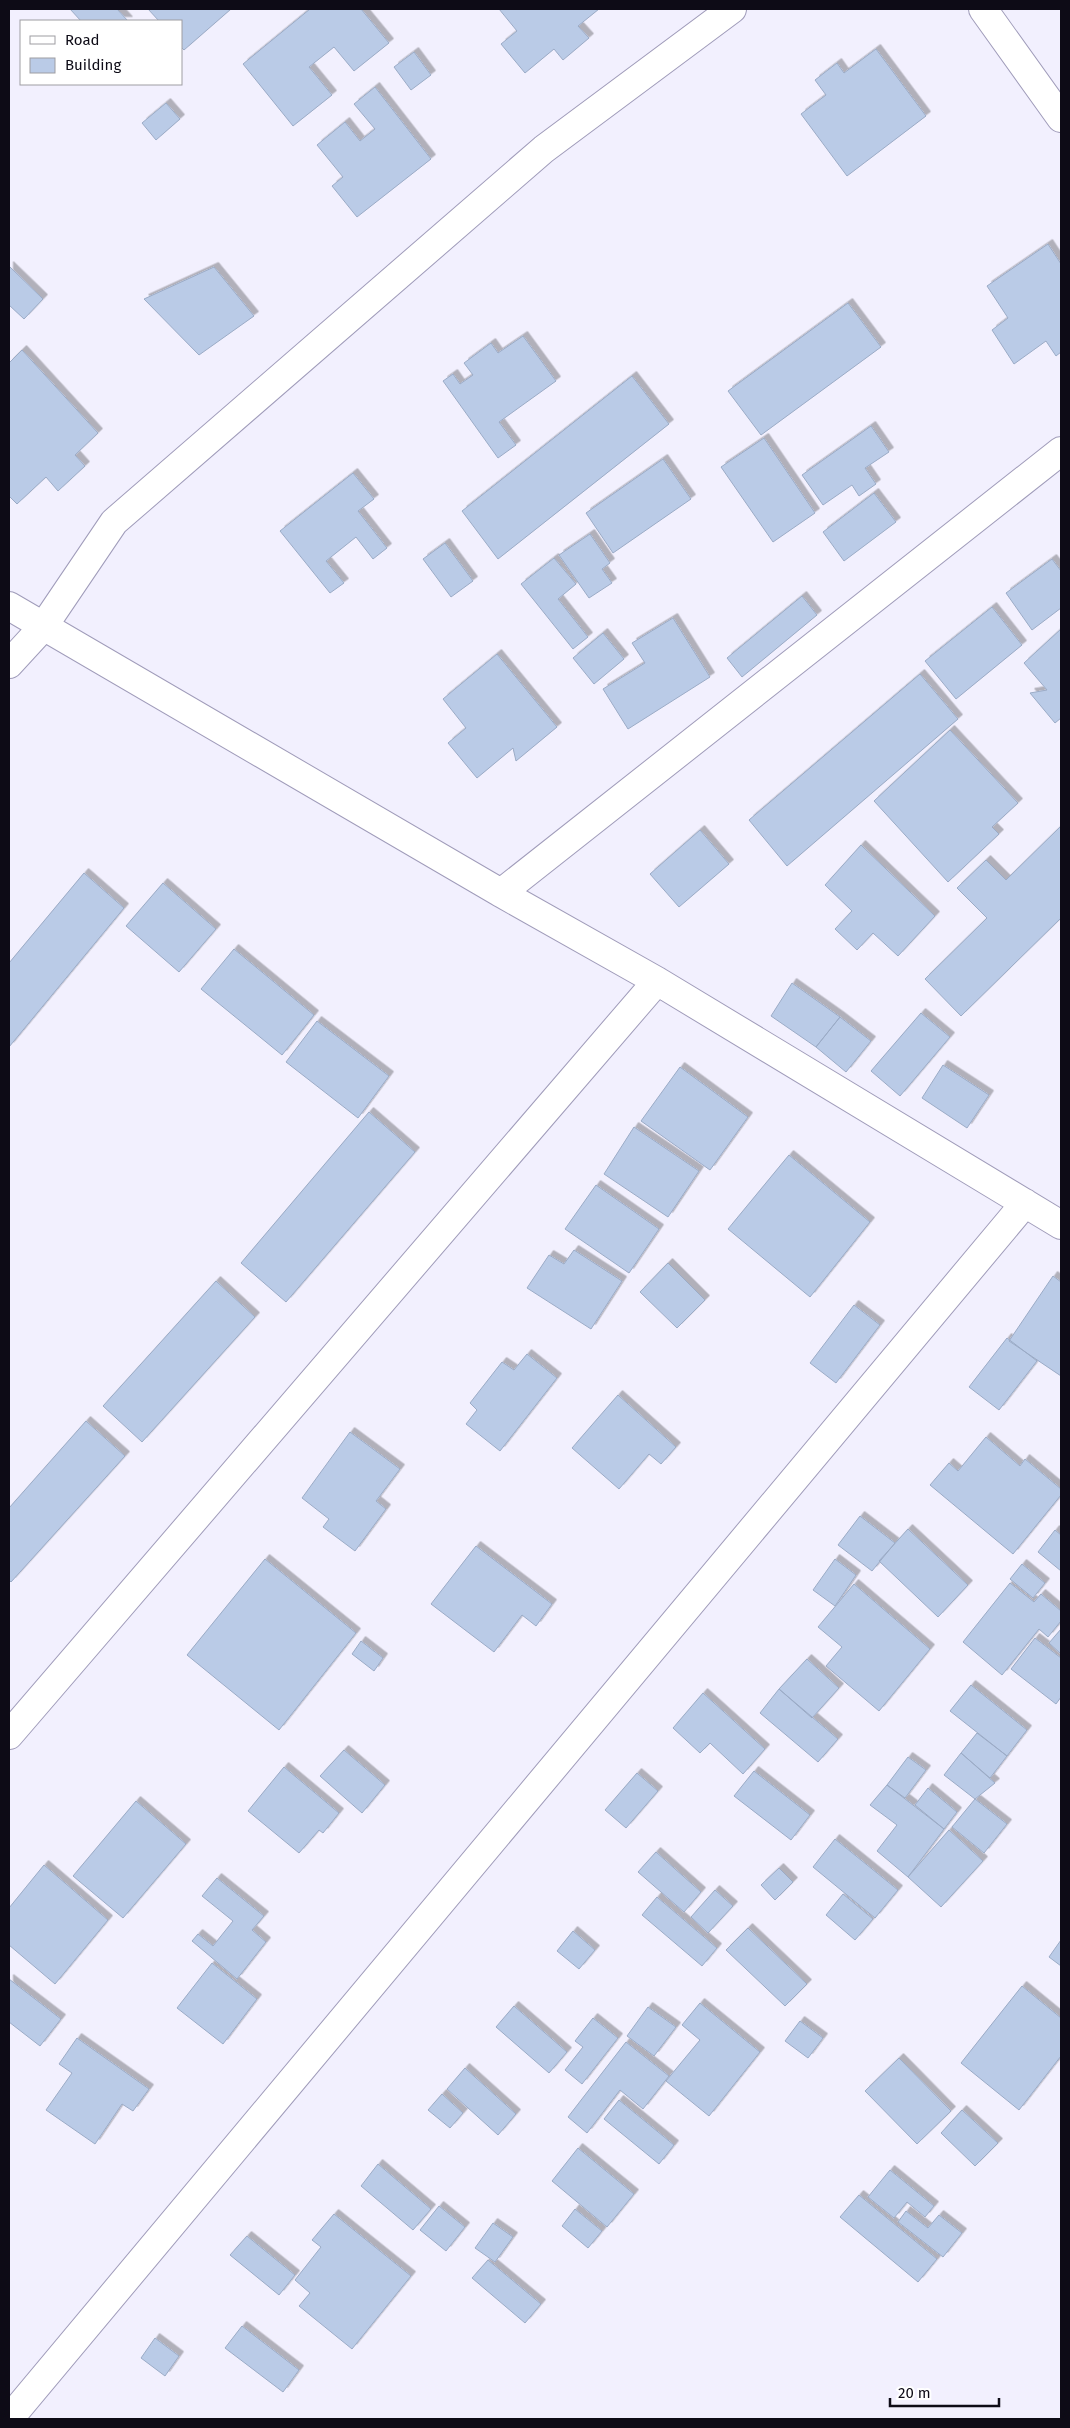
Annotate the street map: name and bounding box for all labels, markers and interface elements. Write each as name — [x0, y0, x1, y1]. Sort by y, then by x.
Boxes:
legend — [20, 20, 182, 85]
text: Road — [65, 31, 100, 49]
text: Building — [65, 56, 121, 74]
scale bar — [890, 2376, 999, 2408]
text: 20 m — [898, 2384, 931, 2402]

